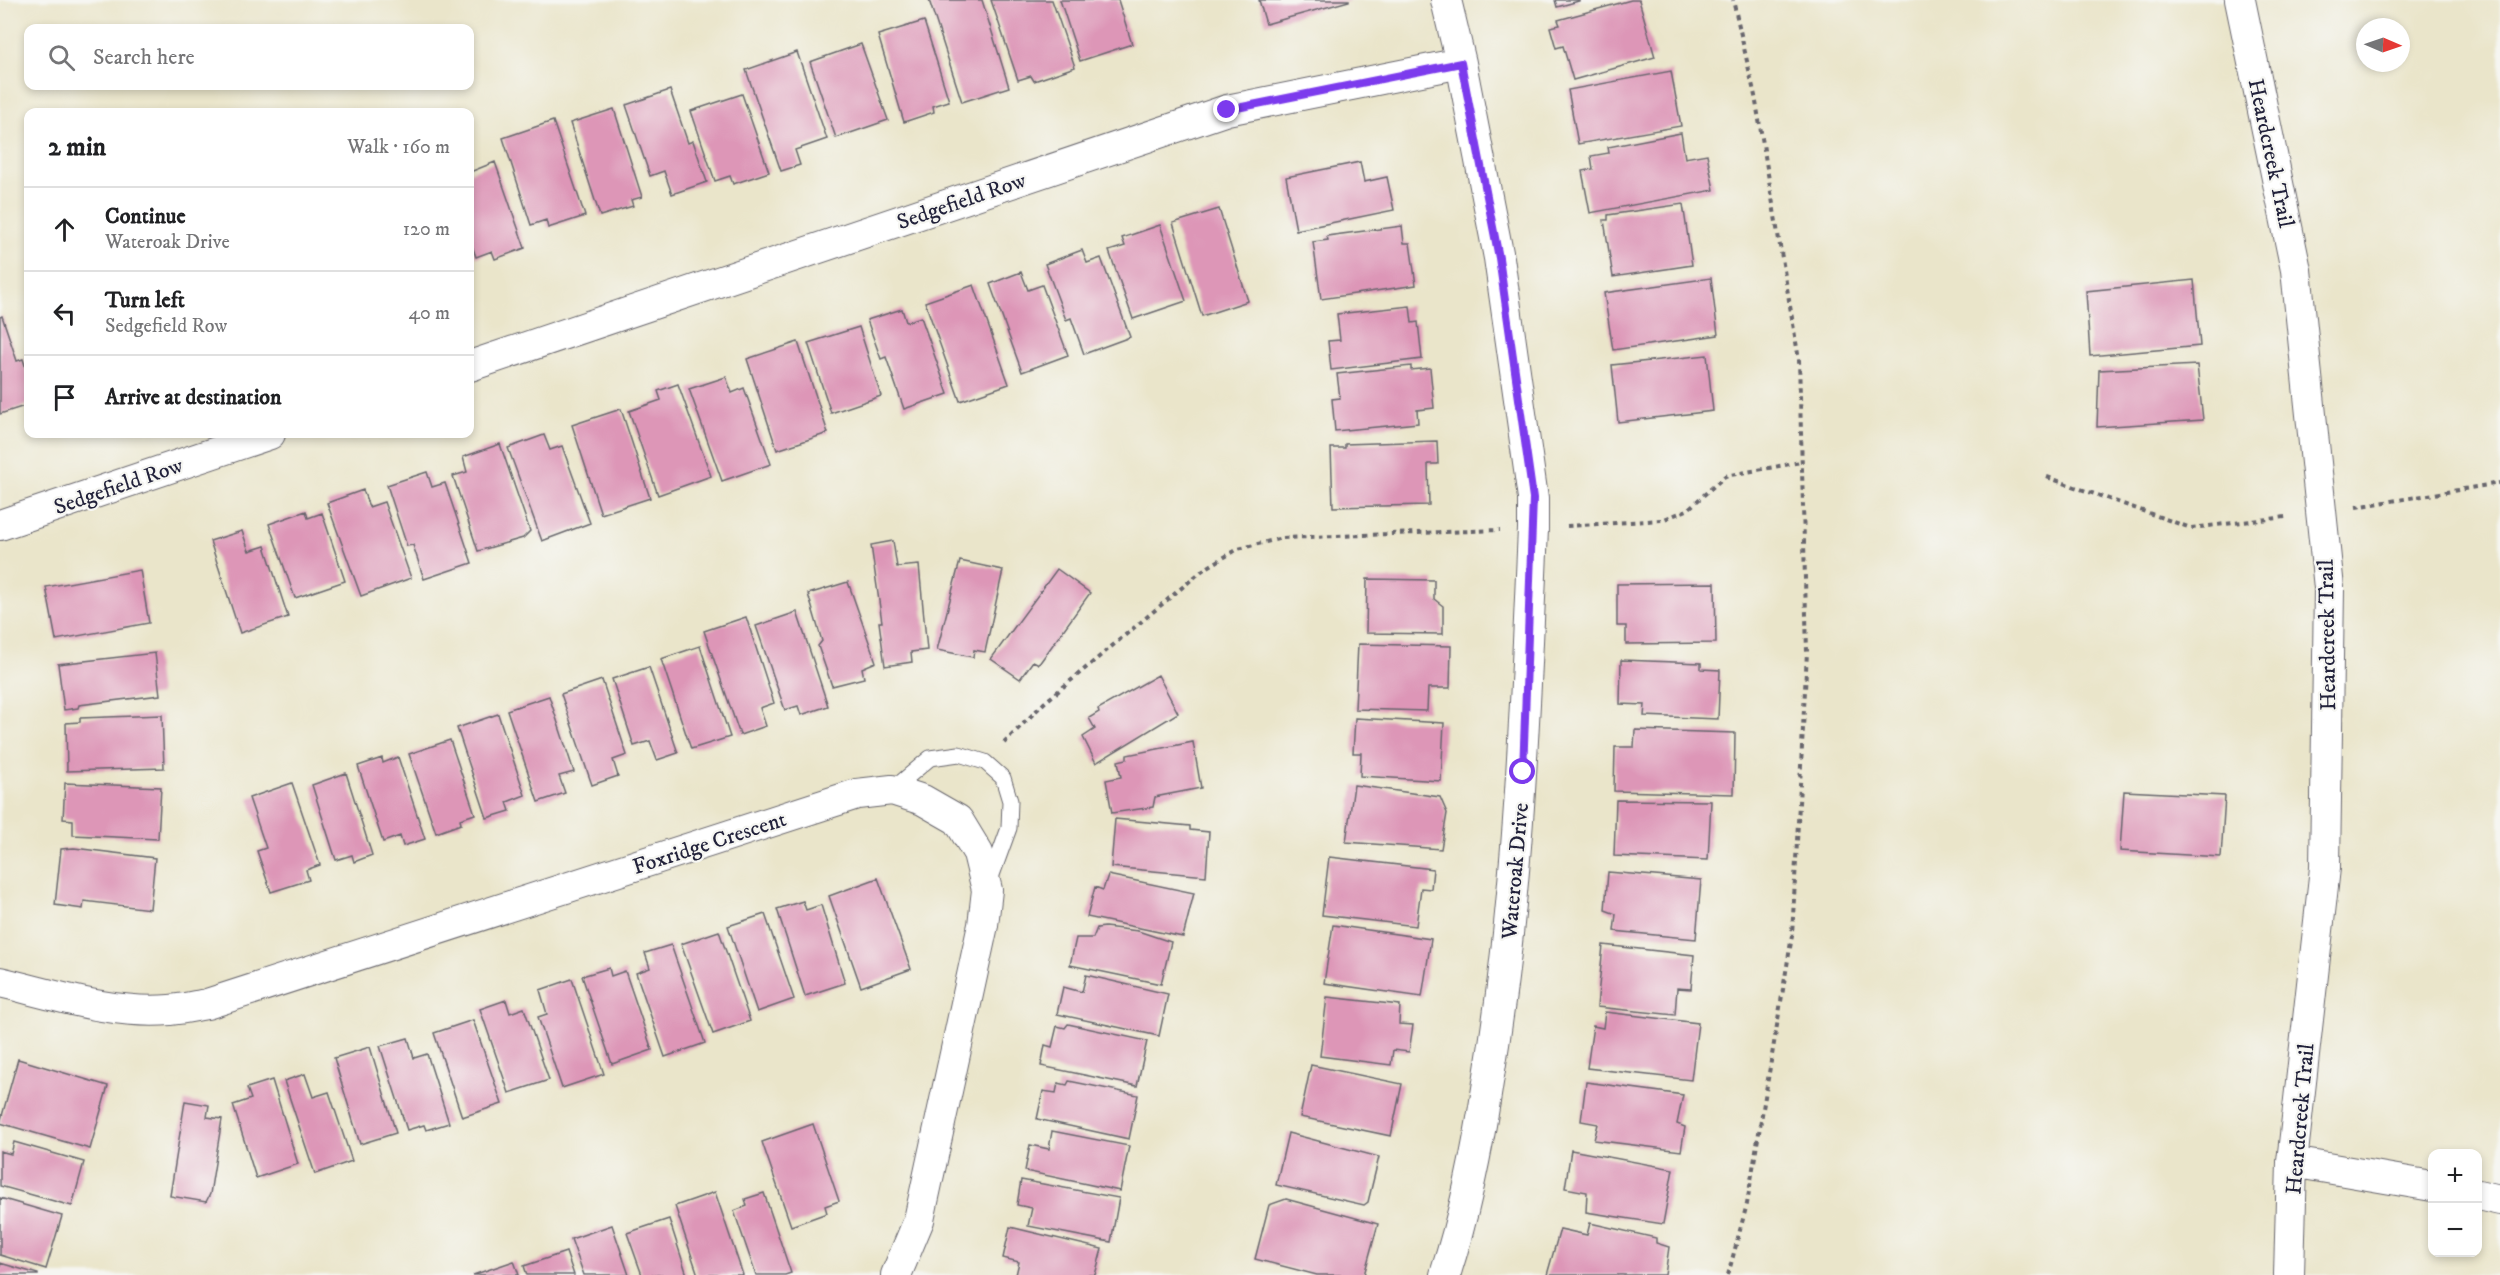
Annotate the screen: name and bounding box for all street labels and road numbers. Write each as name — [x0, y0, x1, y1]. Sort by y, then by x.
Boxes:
street label: Heardcreek Trail — [2242, 76, 2300, 231]
street label: Sedgefield Row — [893, 167, 1029, 236]
street label: Sedgefield Row — [50, 452, 186, 521]
street label: Heardcreek Trail — [2313, 559, 2342, 711]
street label: Wateroak Drive — [1496, 802, 1535, 942]
street label: Foxridge Crescent — [629, 806, 790, 881]
street label: Heardcreek Trail — [2280, 1042, 2321, 1196]

